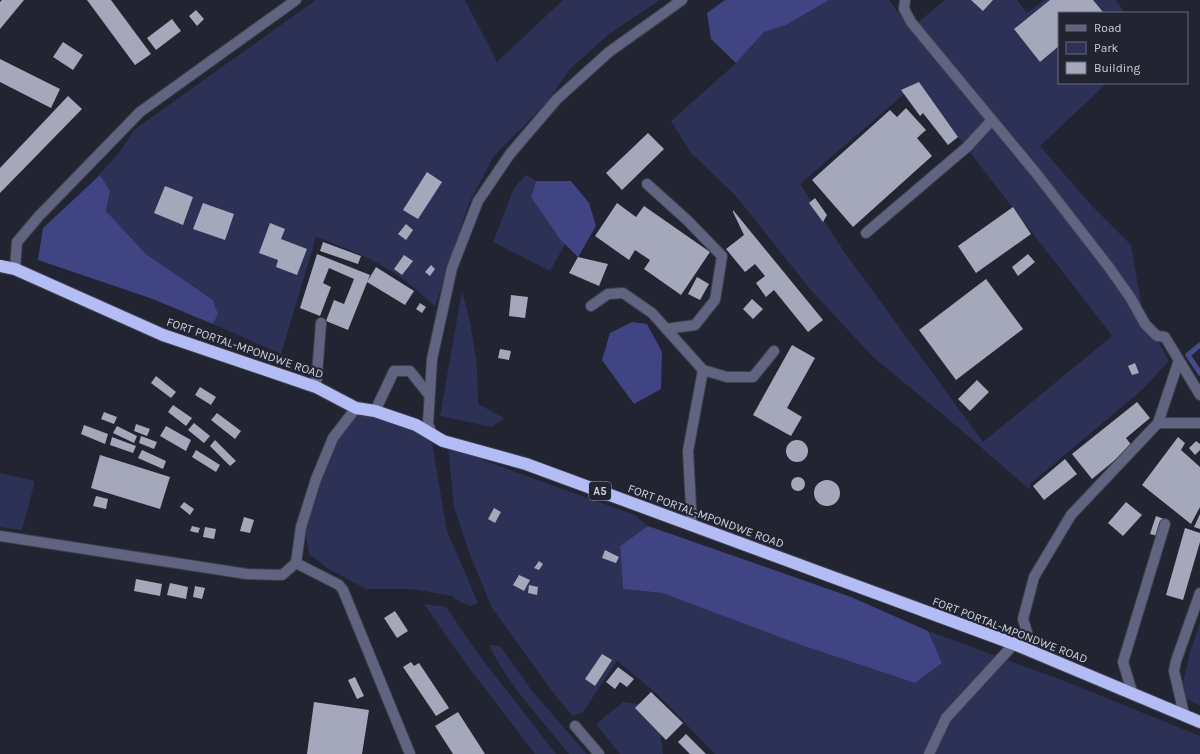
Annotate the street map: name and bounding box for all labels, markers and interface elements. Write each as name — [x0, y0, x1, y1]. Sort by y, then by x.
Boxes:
legend — [1058, 12, 1188, 84]
text: Road — [1094, 21, 1122, 35]
text: Park — [1094, 41, 1119, 55]
text: Building — [1094, 61, 1141, 75]
street label: FORT PORTAL-MPONDWE ROAD — [165, 315, 325, 382]
street label: FORT PORTAL-MPONDWE ROAD — [626, 481, 786, 551]
road number: A5 — [589, 482, 611, 500]
street label: FORT PORTAL-MPONDWE ROAD — [930, 594, 1090, 666]

